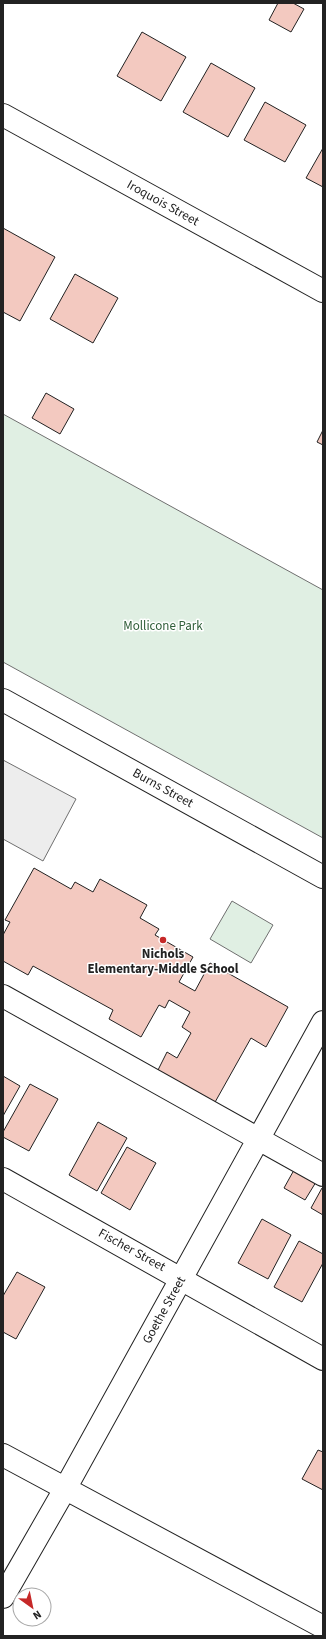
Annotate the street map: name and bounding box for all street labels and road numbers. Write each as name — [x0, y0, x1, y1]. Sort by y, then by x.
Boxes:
street label: Iroquois Street — [124, 176, 203, 231]
street label: Burns Street — [129, 764, 197, 812]
street label: Fischer Street — [95, 1224, 169, 1276]
street label: Goethe Street — [138, 1273, 190, 1347]

